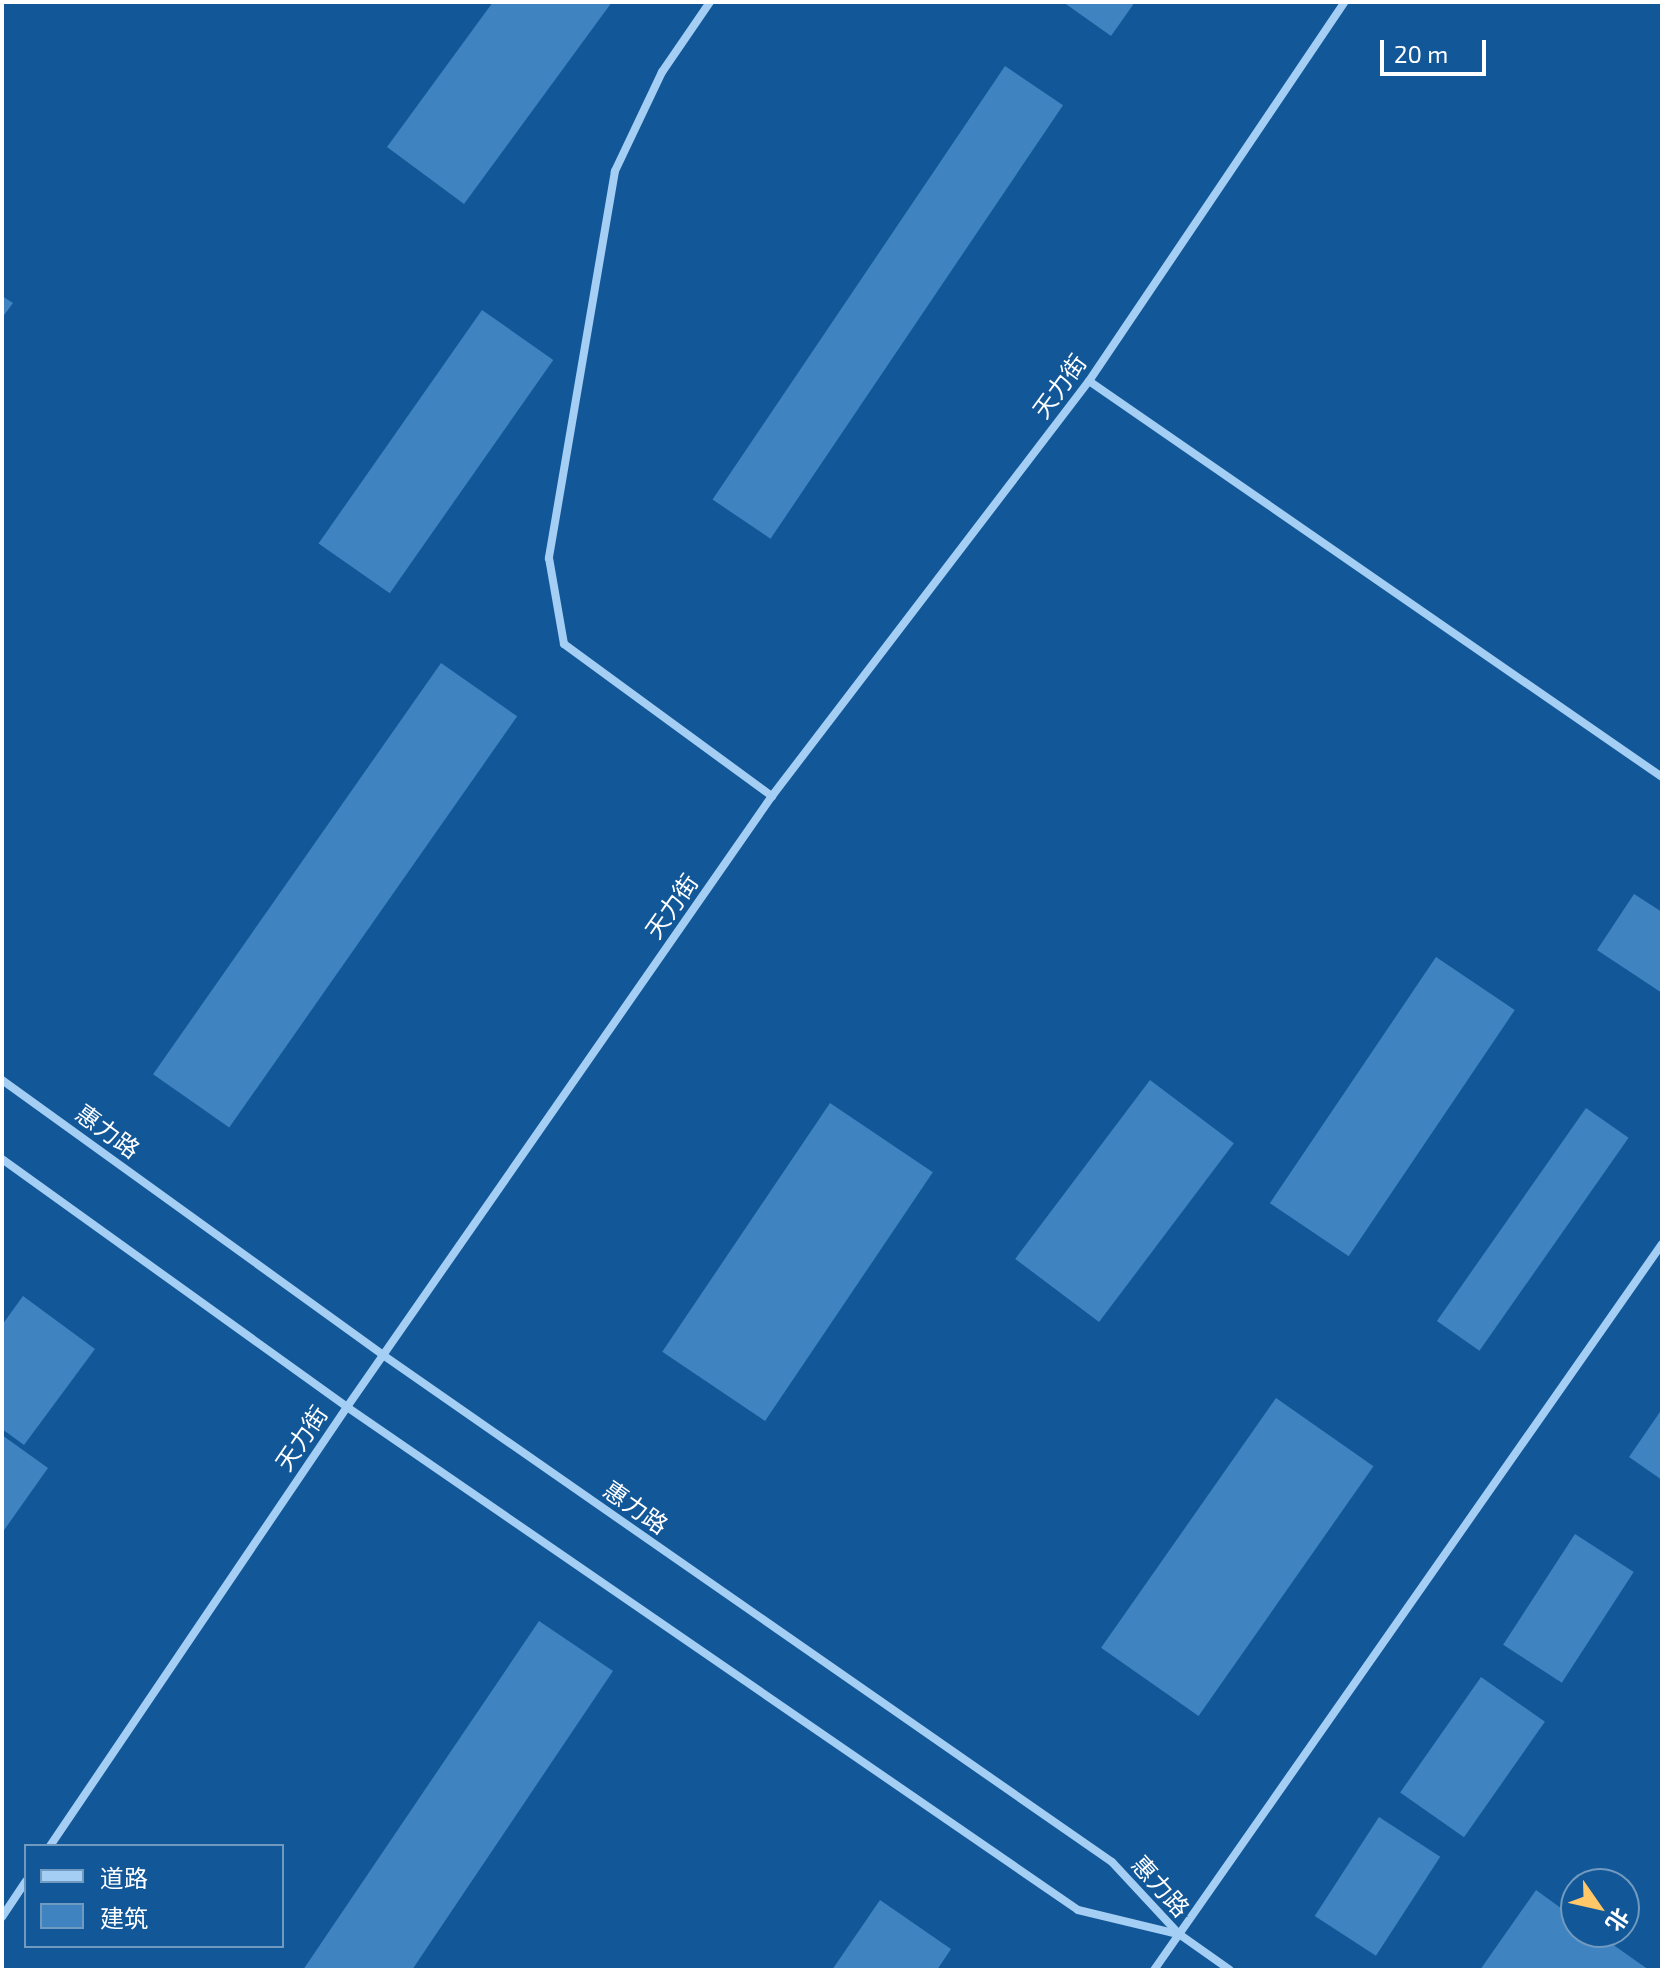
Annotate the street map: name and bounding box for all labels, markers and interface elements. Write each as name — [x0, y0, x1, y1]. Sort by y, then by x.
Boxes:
scale bar — [1384, 24, 1490, 74]
text: 20 m — [1394, 39, 1448, 68]
street label: 天力街 — [1026, 348, 1092, 424]
street label: 天力街 — [639, 868, 703, 944]
street label: 惠力路 — [70, 1098, 146, 1164]
street label: 天力街 — [269, 1400, 333, 1476]
street label: 惠力路 — [598, 1475, 674, 1539]
legend — [24, 1844, 284, 1948]
street label: 惠力路 — [1126, 1850, 1196, 1922]
text: 道路 — [100, 1863, 148, 1892]
north arrow — [1560, 1868, 1640, 1948]
text: 建筑 — [100, 1903, 148, 1932]
text: 北 — [1601, 1904, 1635, 1937]

